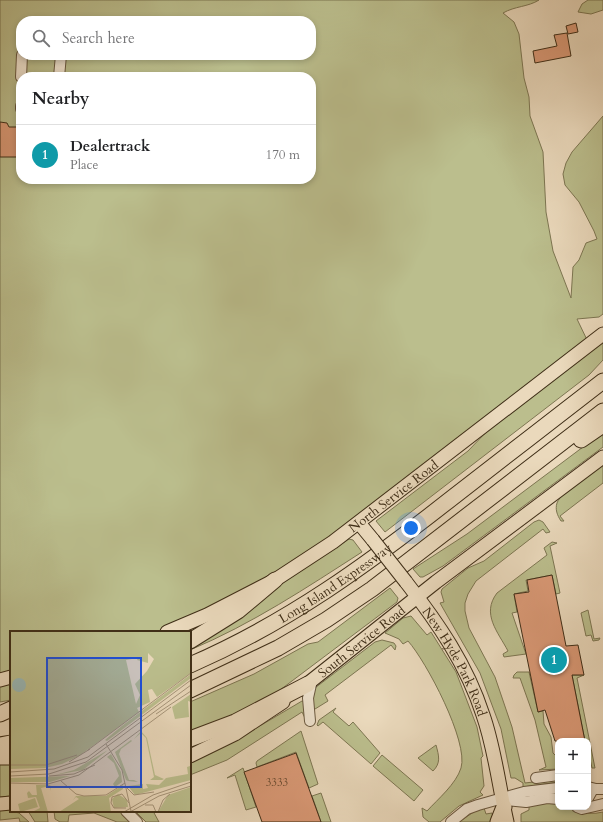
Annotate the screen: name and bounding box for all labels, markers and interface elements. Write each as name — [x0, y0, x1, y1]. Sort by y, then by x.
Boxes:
search box — [16, 16, 316, 60]
icon: search — [30, 27, 52, 49]
text: Search here — [62, 28, 135, 48]
text: Nearby — [32, 87, 89, 110]
text: Dealertrack — [70, 136, 150, 156]
text: 1 — [42, 146, 48, 164]
text: 170 m — [266, 146, 300, 164]
text: Place — [70, 156, 98, 174]
street label: North Service Road — [345, 456, 442, 537]
your location — [401, 518, 421, 538]
street label: Long Island Expressway — [276, 539, 396, 628]
street label: South Service Road — [315, 602, 409, 682]
street label: New Hyde Park Road — [418, 604, 491, 719]
inset map — [10, 631, 191, 812]
pin: 1 — [541, 645, 567, 675]
map controls — [555, 738, 591, 810]
button: + — [555, 738, 591, 774]
button: − — [555, 774, 591, 810]
house number: 3333 — [266, 775, 289, 790]

